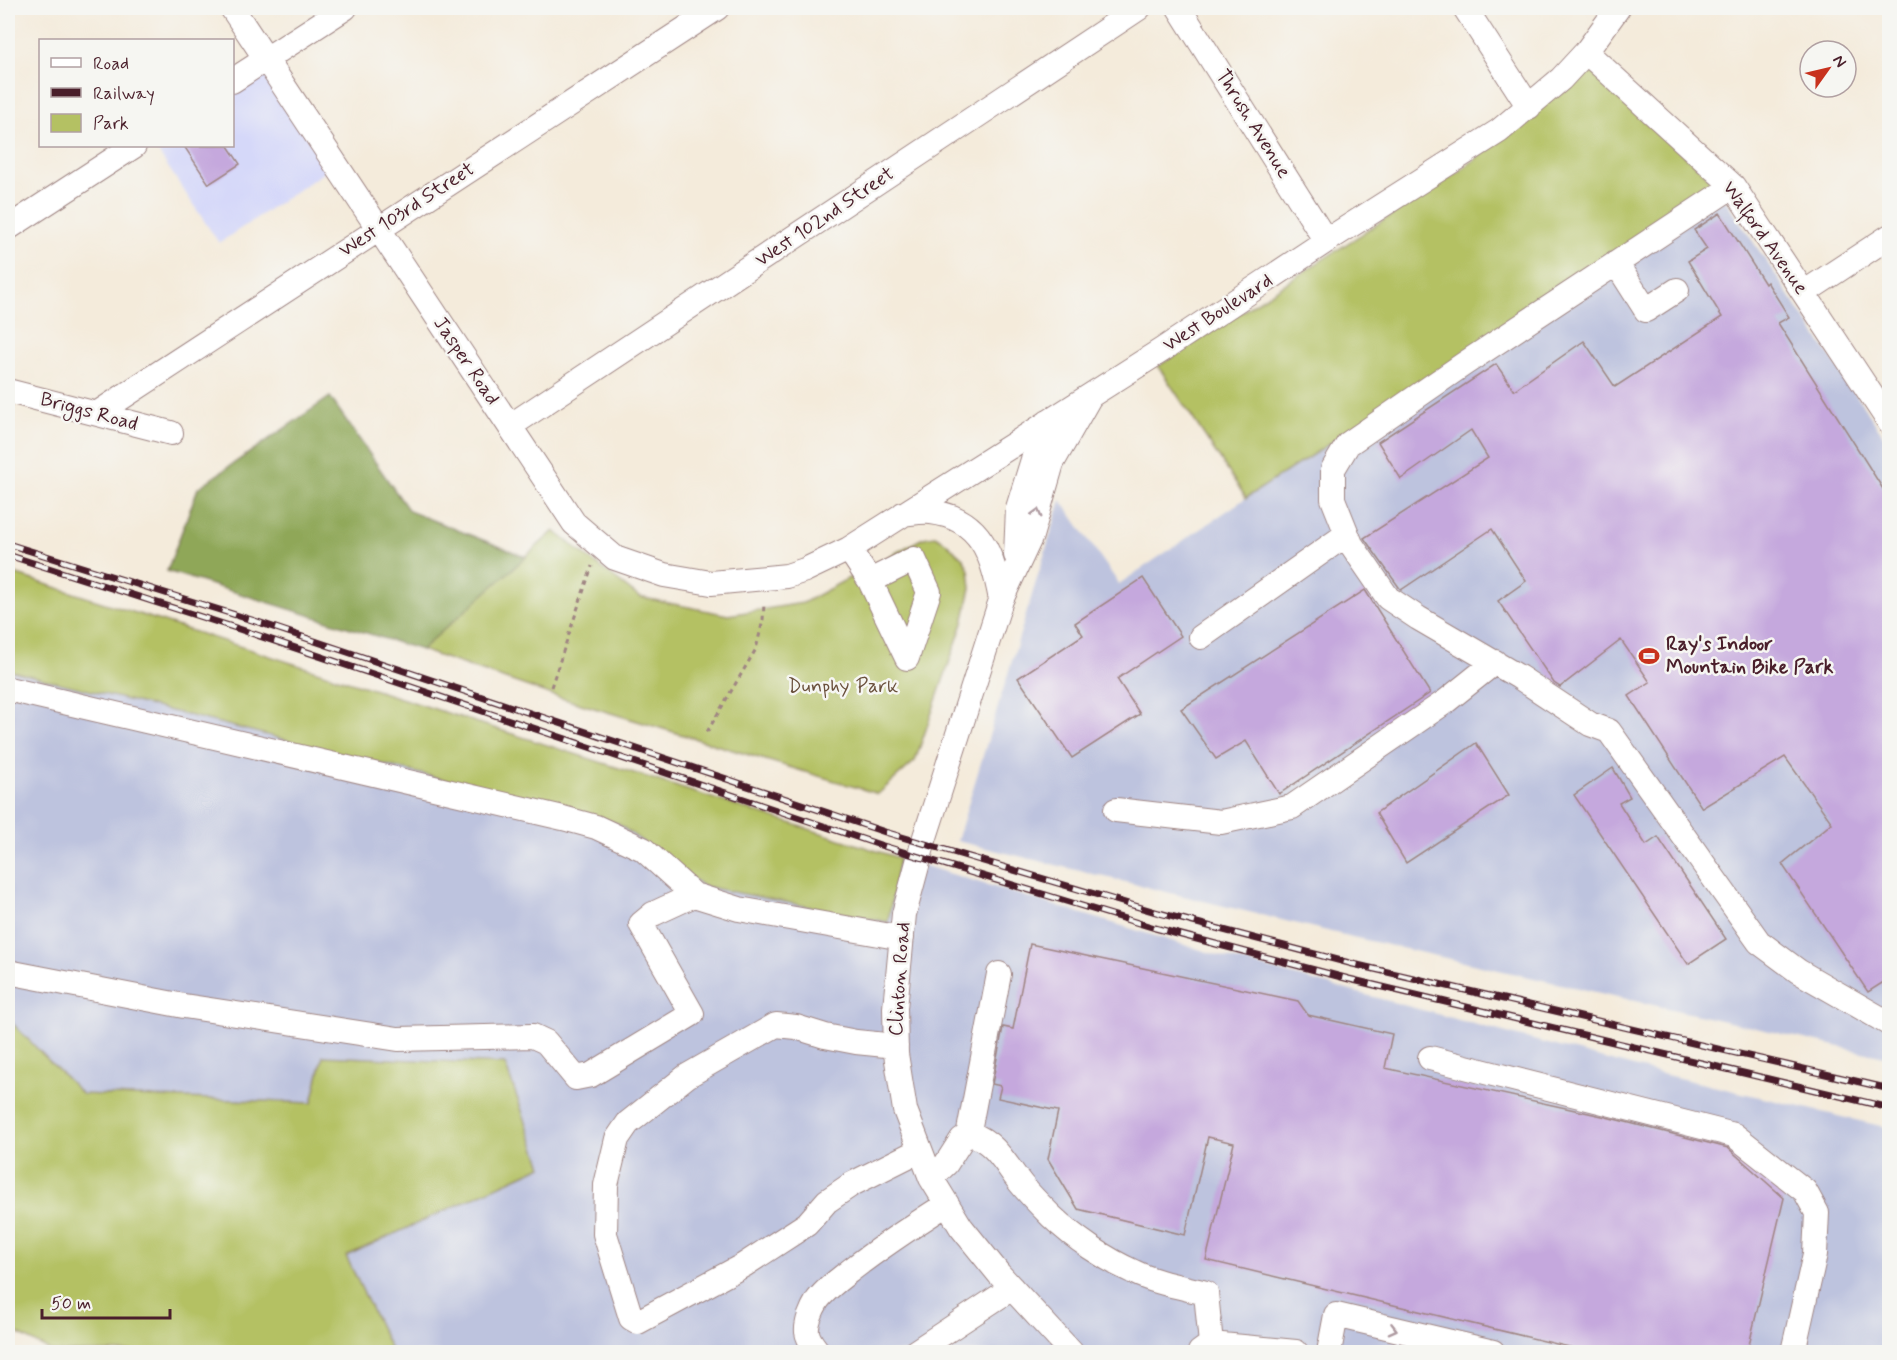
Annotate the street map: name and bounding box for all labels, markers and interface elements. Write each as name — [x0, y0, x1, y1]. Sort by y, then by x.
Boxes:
legend — [39, 39, 234, 147]
north arrow — [1798, 39, 1858, 99]
text: N — [1828, 51, 1851, 72]
text: Road — [93, 52, 129, 76]
street label: Thrush Avenue — [1209, 64, 1297, 184]
text: Railway — [93, 82, 155, 106]
text: Park — [93, 112, 129, 136]
street label: West 103rd Street — [334, 156, 480, 264]
street label: West 102nd Street — [750, 160, 900, 274]
street label: Walford Avenue — [1714, 176, 1814, 301]
street label: West Boulevard — [1158, 267, 1278, 359]
street label: Jasper Road — [426, 311, 506, 411]
street label: Briggs Road — [37, 386, 141, 439]
one-way arrow — [1030, 508, 1043, 518]
place label: Ray's Indoor Mountain Bike Park — [1666, 631, 1833, 681]
sports icon: Ray's Indoor Mountain Bike Park — [1637, 644, 1661, 668]
park label: Dunphy Park — [788, 673, 898, 700]
street label: Clinton Road — [883, 921, 917, 1037]
scale bar — [42, 1282, 170, 1320]
text: 50 m — [51, 1292, 91, 1316]
one-way arrow — [1388, 1322, 1398, 1335]

